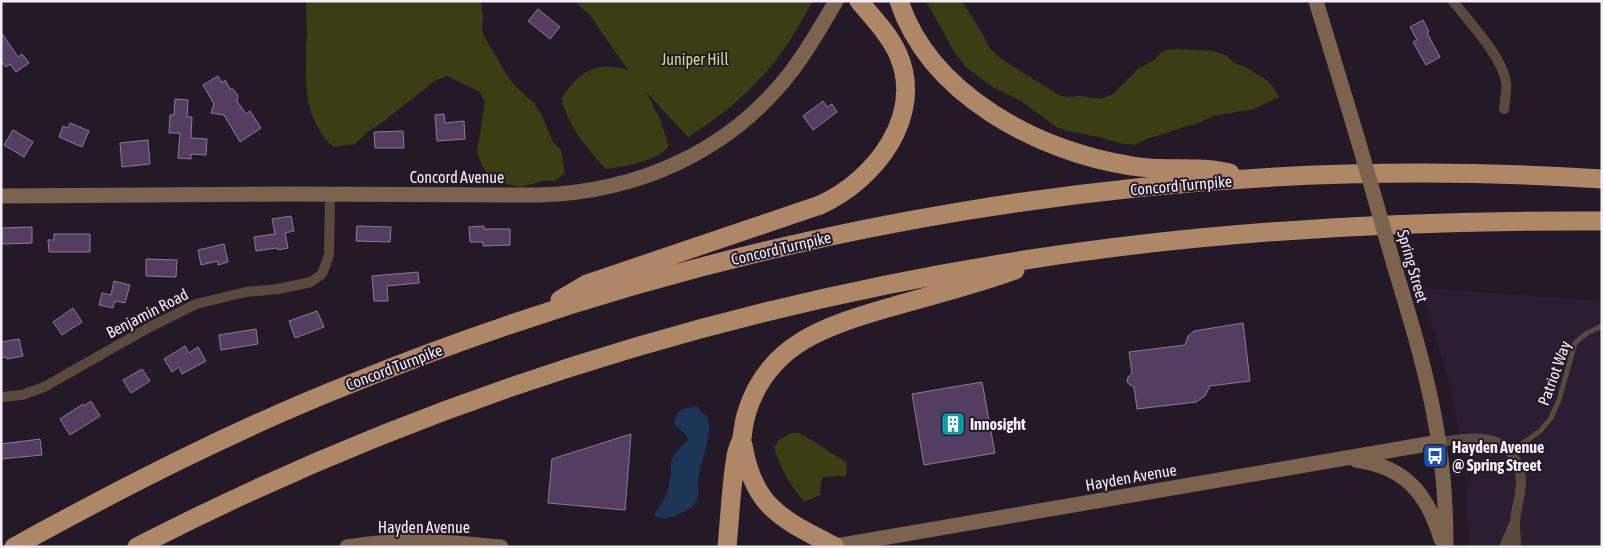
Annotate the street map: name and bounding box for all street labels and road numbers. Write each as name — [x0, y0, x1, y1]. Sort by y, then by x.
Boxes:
street label: Concord Avenue — [410, 168, 504, 186]
street label: Concord Turnpike — [1129, 172, 1233, 199]
street label: Concord Turnpike — [729, 228, 833, 269]
street label: Spring Street — [1393, 228, 1432, 305]
street label: Benjamin Road — [103, 285, 191, 342]
street label: Patriot Way — [1534, 338, 1575, 408]
street label: Concord Turnpike — [343, 340, 445, 395]
street label: Hayden Avenue — [1084, 460, 1178, 495]
street label: Hayden Avenue — [378, 518, 470, 537]

